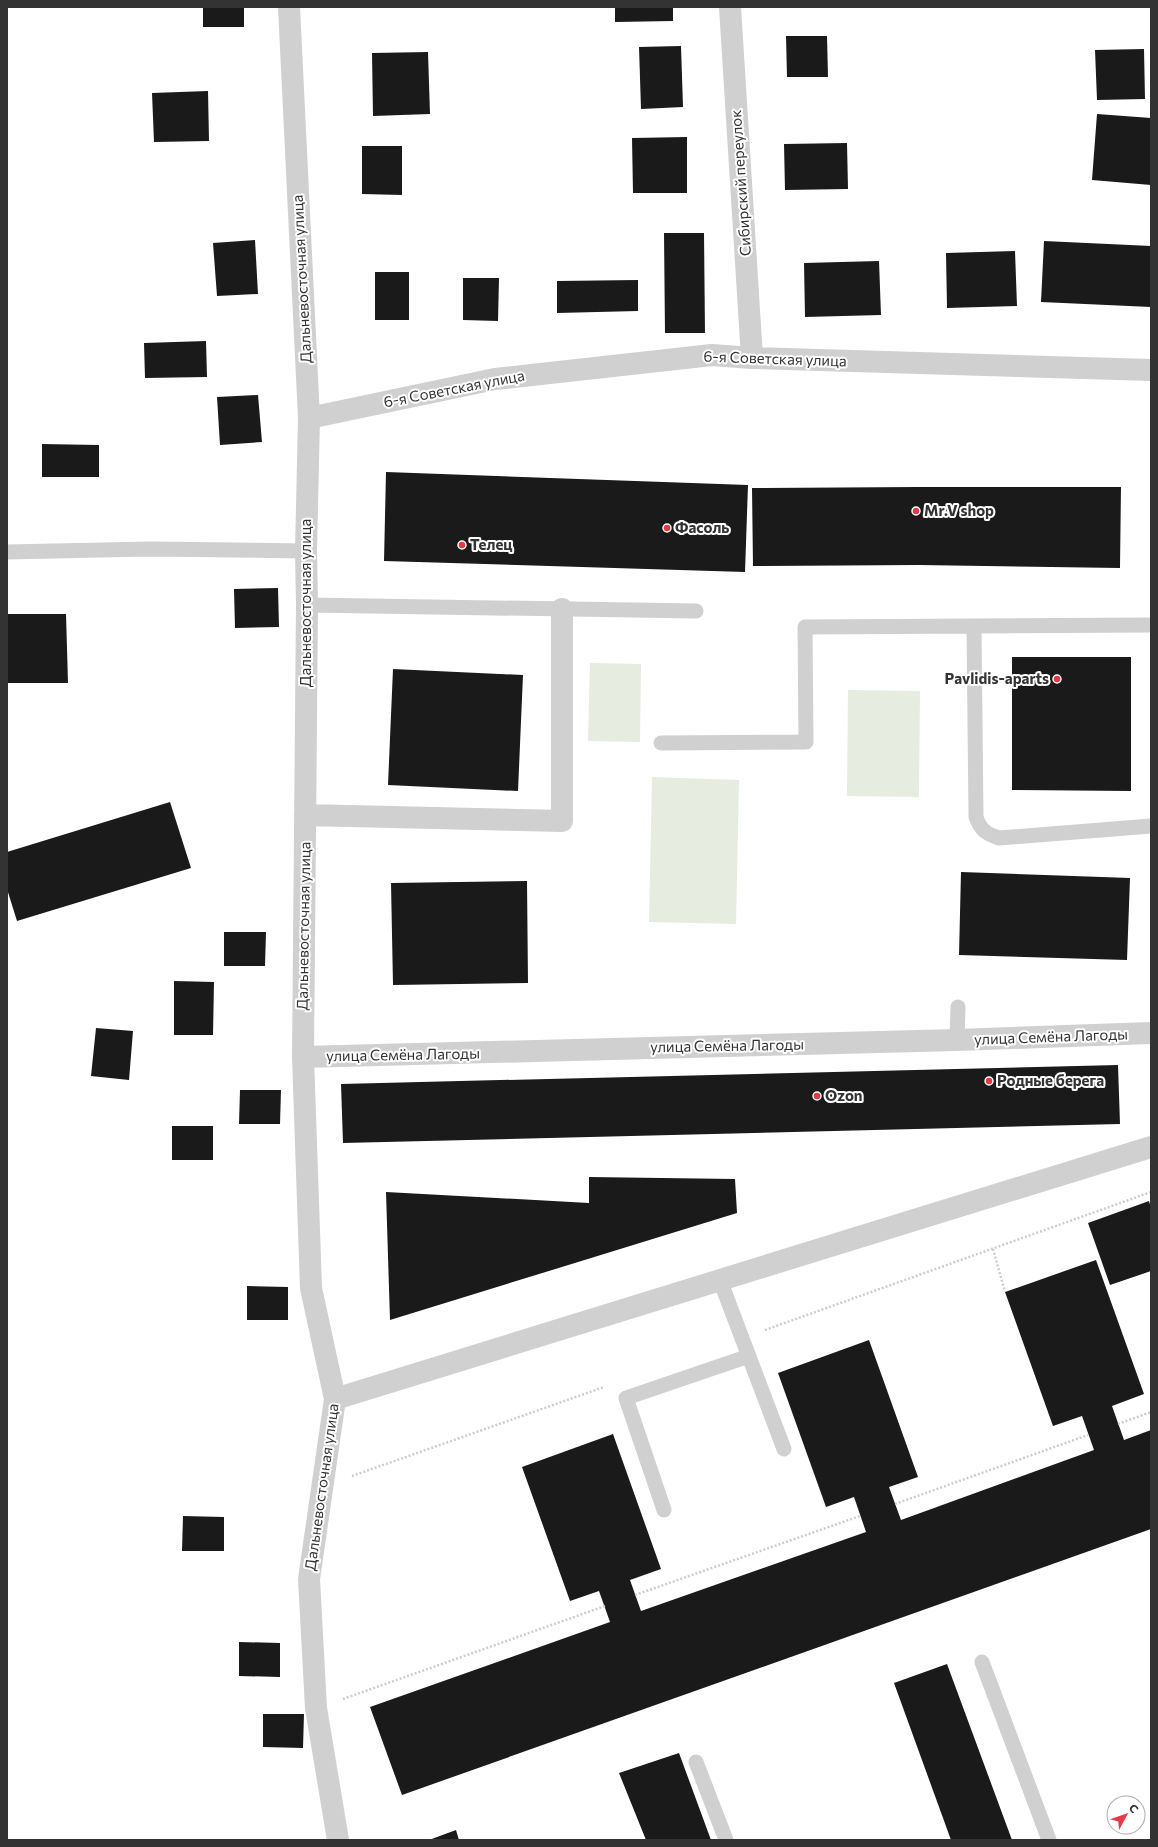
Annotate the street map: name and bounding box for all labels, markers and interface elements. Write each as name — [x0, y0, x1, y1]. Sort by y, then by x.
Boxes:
street label: Сибирский переулок — [726, 109, 754, 257]
street label: Дальневосточная улица — [288, 194, 314, 364]
street label: 6-я Советская улица — [703, 347, 847, 369]
street label: 6-я Советская улица — [382, 366, 526, 411]
place label: Mr.V shop — [924, 501, 994, 519]
marker: Mr.V shop — [911, 506, 921, 516]
place label: Фасоль — [675, 518, 729, 536]
street label: Дальневосточная улица — [296, 519, 314, 687]
marker: Фасоль — [662, 523, 672, 533]
place label: Телец — [470, 535, 512, 553]
marker: Телец — [457, 540, 467, 550]
place label: Pavlidis-aparts — [945, 669, 1049, 687]
marker: Pavlidis-aparts — [1052, 674, 1062, 684]
street label: Дальневосточная улица — [293, 842, 313, 1010]
street label: улица Семёна Лагоды — [974, 1024, 1128, 1048]
street label: улица Семёна Лагоды — [650, 1035, 804, 1055]
street label: улица Семёна Лагоды — [326, 1044, 480, 1064]
place label: Родные берега — [997, 1071, 1104, 1089]
marker: Родные берега — [984, 1076, 994, 1086]
place label: Ozon — [825, 1086, 863, 1104]
marker: Ozon — [812, 1091, 822, 1101]
street label: Дальневосточная улица — [300, 1402, 342, 1572]
north arrow — [1106, 1795, 1146, 1835]
text: С — [1127, 1801, 1142, 1816]

